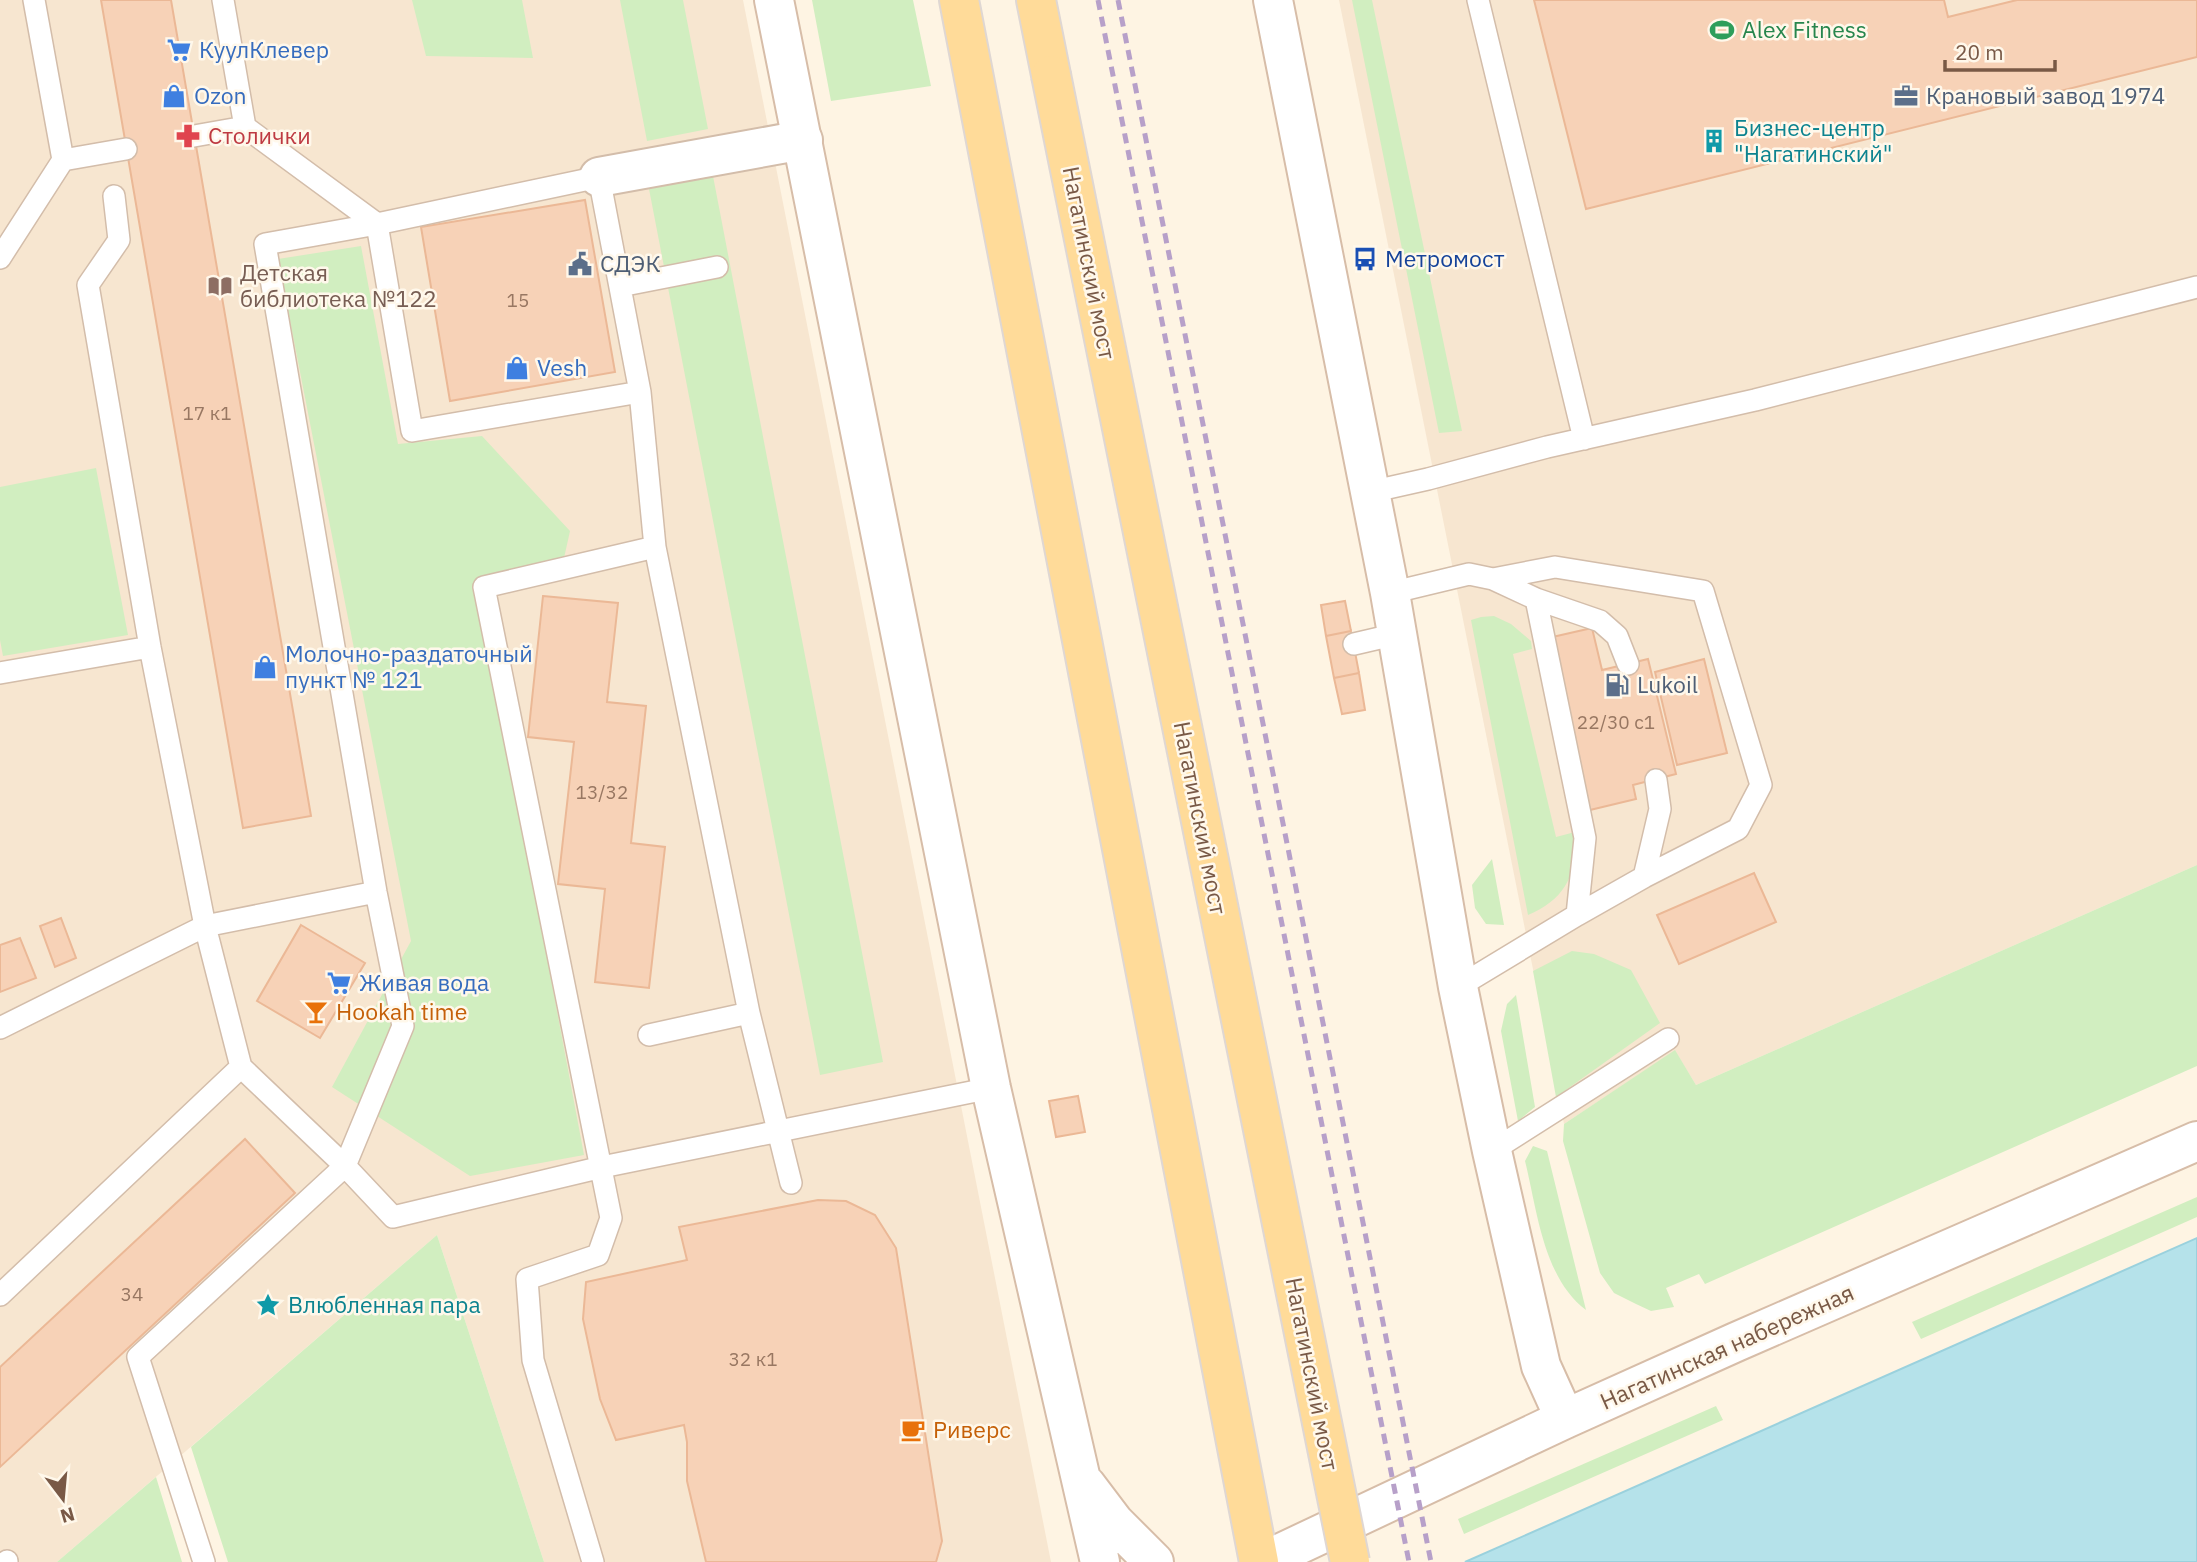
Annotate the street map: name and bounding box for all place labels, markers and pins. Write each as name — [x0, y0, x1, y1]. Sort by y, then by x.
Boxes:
place label: Alex Fitness — [1742, 14, 1867, 44]
sports icon: Alex Fitness — [1708, 16, 1736, 44]
place label: КуулКлевер — [199, 34, 329, 64]
supermarket icon: КуулКлевер — [165, 36, 193, 64]
place label: Ozon — [194, 80, 247, 110]
place label: Крановый завод 1974 — [1926, 80, 2165, 110]
shop icon: Ozon — [160, 82, 188, 110]
office icon: Крановый завод 1974 — [1892, 82, 1920, 110]
place label: Бизнес-центр "Нагатинский" — [1734, 112, 1893, 168]
place label: Столички — [208, 120, 311, 150]
pharmacy icon: Столички — [174, 122, 202, 150]
building icon: Бизнес-центр "Нагатинский" — [1700, 127, 1728, 155]
place label: Метромост — [1385, 243, 1505, 273]
bus stop icon: Метромост — [1351, 245, 1379, 273]
place label: СДЭК — [600, 248, 661, 278]
public building icon: СДЭК — [566, 250, 594, 278]
place label: Детская библиотека №122 — [240, 257, 437, 313]
library icon: Детская библиотека №122 — [206, 272, 234, 300]
place label: Vesh — [537, 352, 587, 382]
shop icon: Vesh — [503, 354, 531, 382]
place label: Молочно-раздаточный пункт № 121 — [285, 638, 533, 694]
shop icon: Молочно-раздаточный пункт № 121 — [251, 653, 279, 681]
place label: Lukoil — [1637, 669, 1698, 699]
fuel station icon: Lukoil — [1603, 671, 1631, 699]
place label: Живая вода — [359, 967, 489, 997]
supermarket icon: Живая вода — [325, 969, 353, 997]
place label: Hookah time — [336, 996, 467, 1026]
bar icon: Hookah time — [302, 998, 330, 1026]
place label: Влюбленная пара — [288, 1289, 481, 1319]
place icon: Влюбленная пара — [254, 1291, 282, 1319]
place label: Риверс — [933, 1414, 1011, 1444]
cafe icon: Риверс — [899, 1416, 927, 1444]

